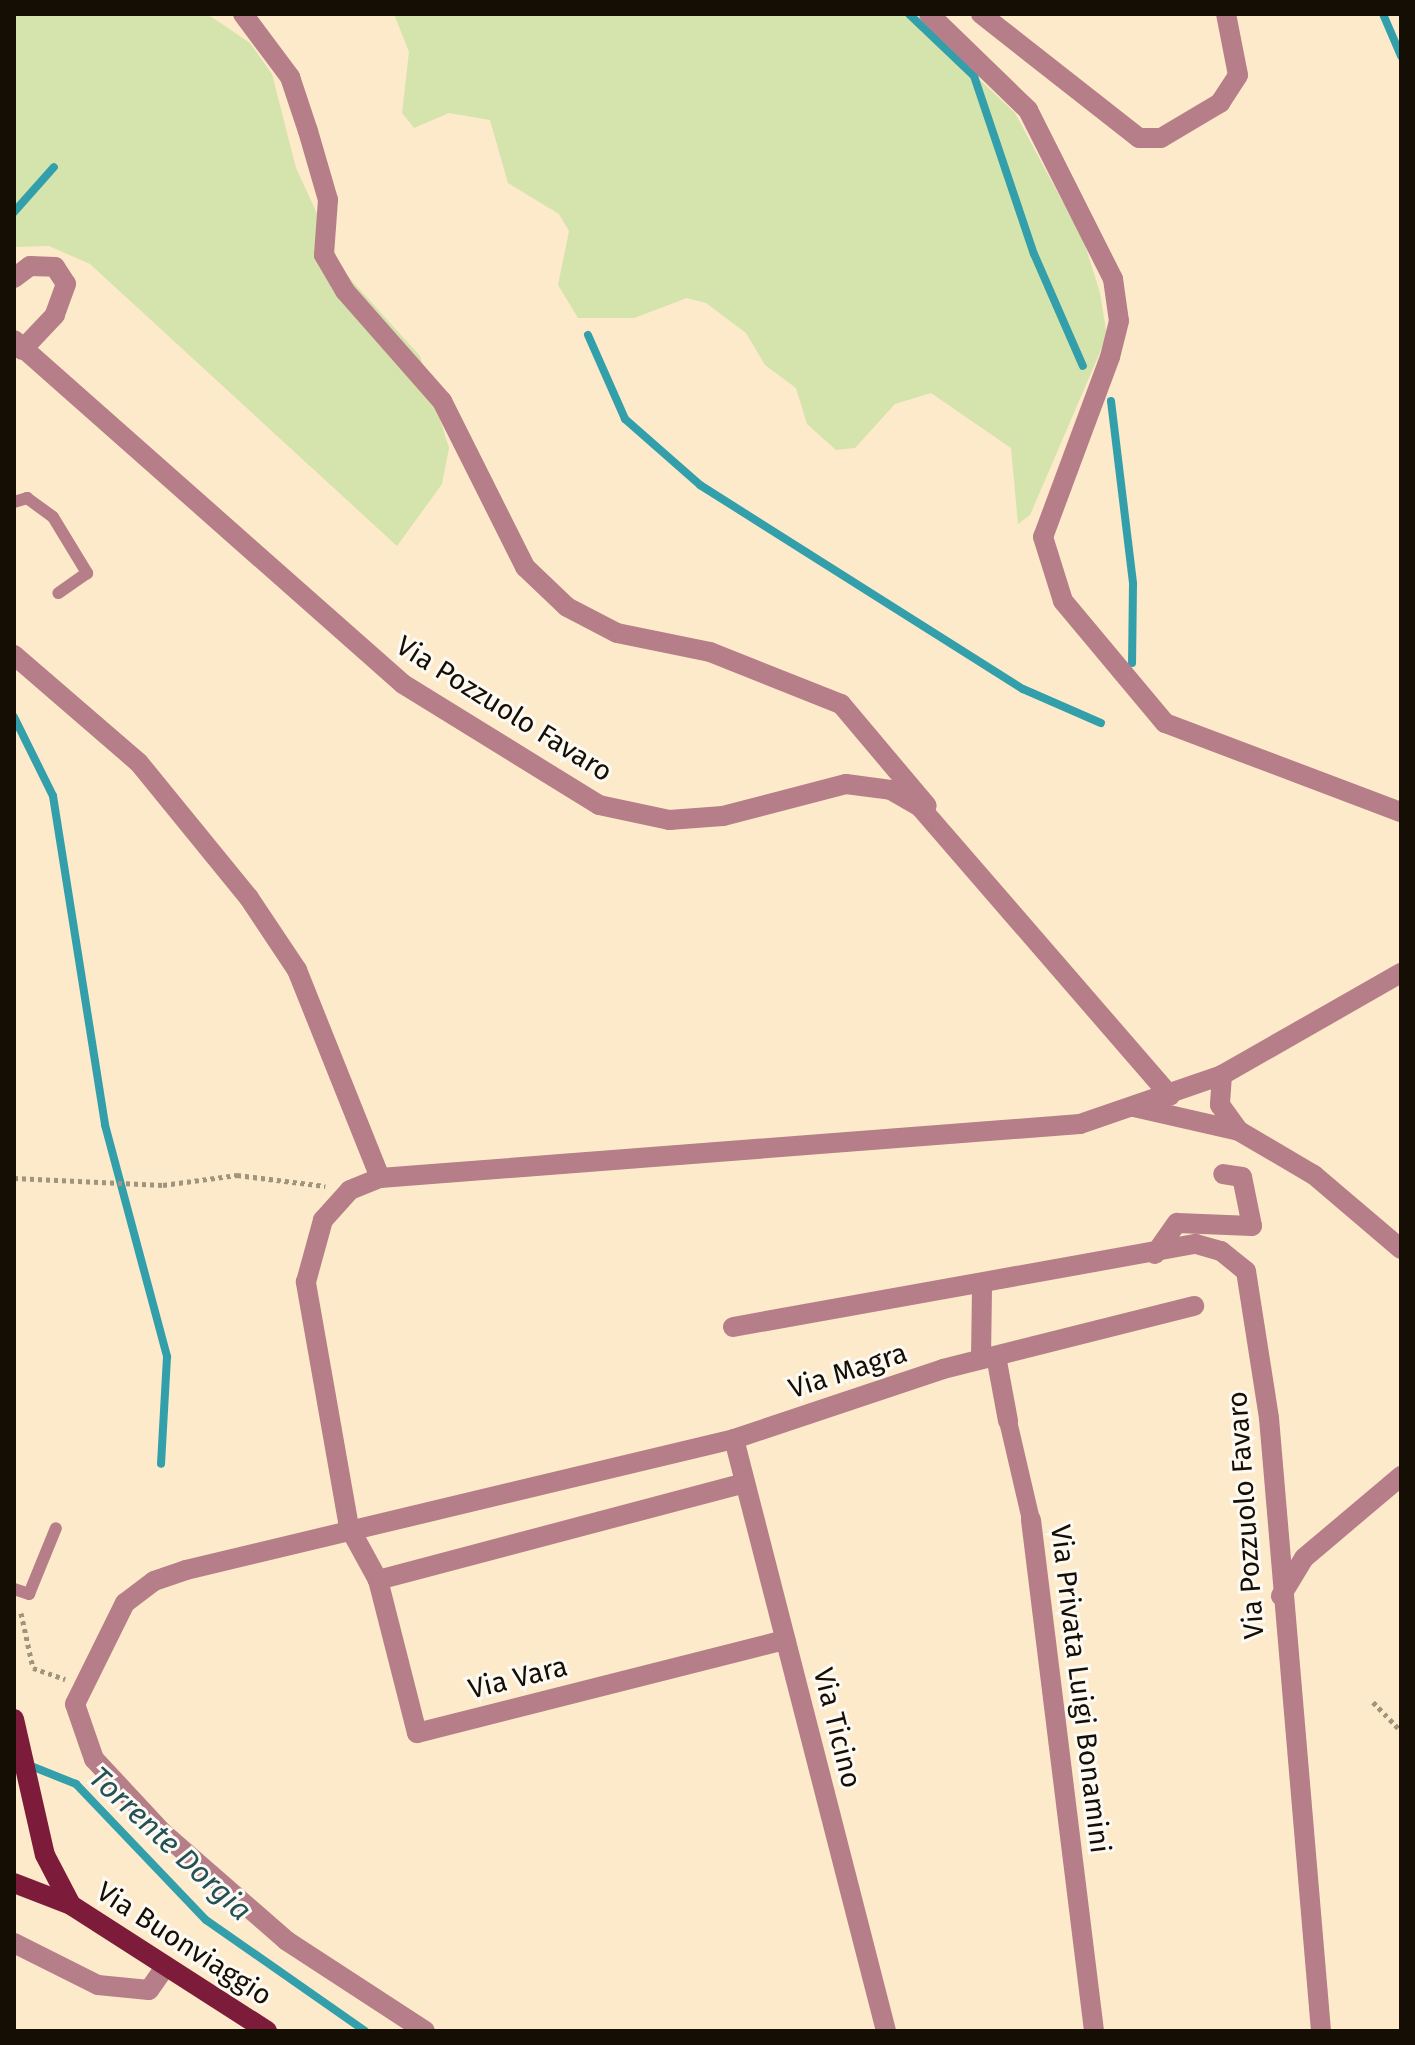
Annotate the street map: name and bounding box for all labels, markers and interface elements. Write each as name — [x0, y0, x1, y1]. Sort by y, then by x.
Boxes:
street label: Via Pozzuolo Favaro — [390, 629, 618, 789]
street label: Via Magra — [785, 1336, 911, 1406]
street label: Via Pozzuolo Favaro — [1221, 1390, 1271, 1640]
street label: Via Privata Luigi Bonamini — [1043, 1523, 1117, 1855]
street label: Via Vara — [465, 1649, 571, 1707]
street label: Via Ticino — [806, 1664, 868, 1792]
water label: Torrente Dorgia — [81, 1760, 259, 1928]
street label: Via Buonviaggio — [90, 1875, 278, 2013]

